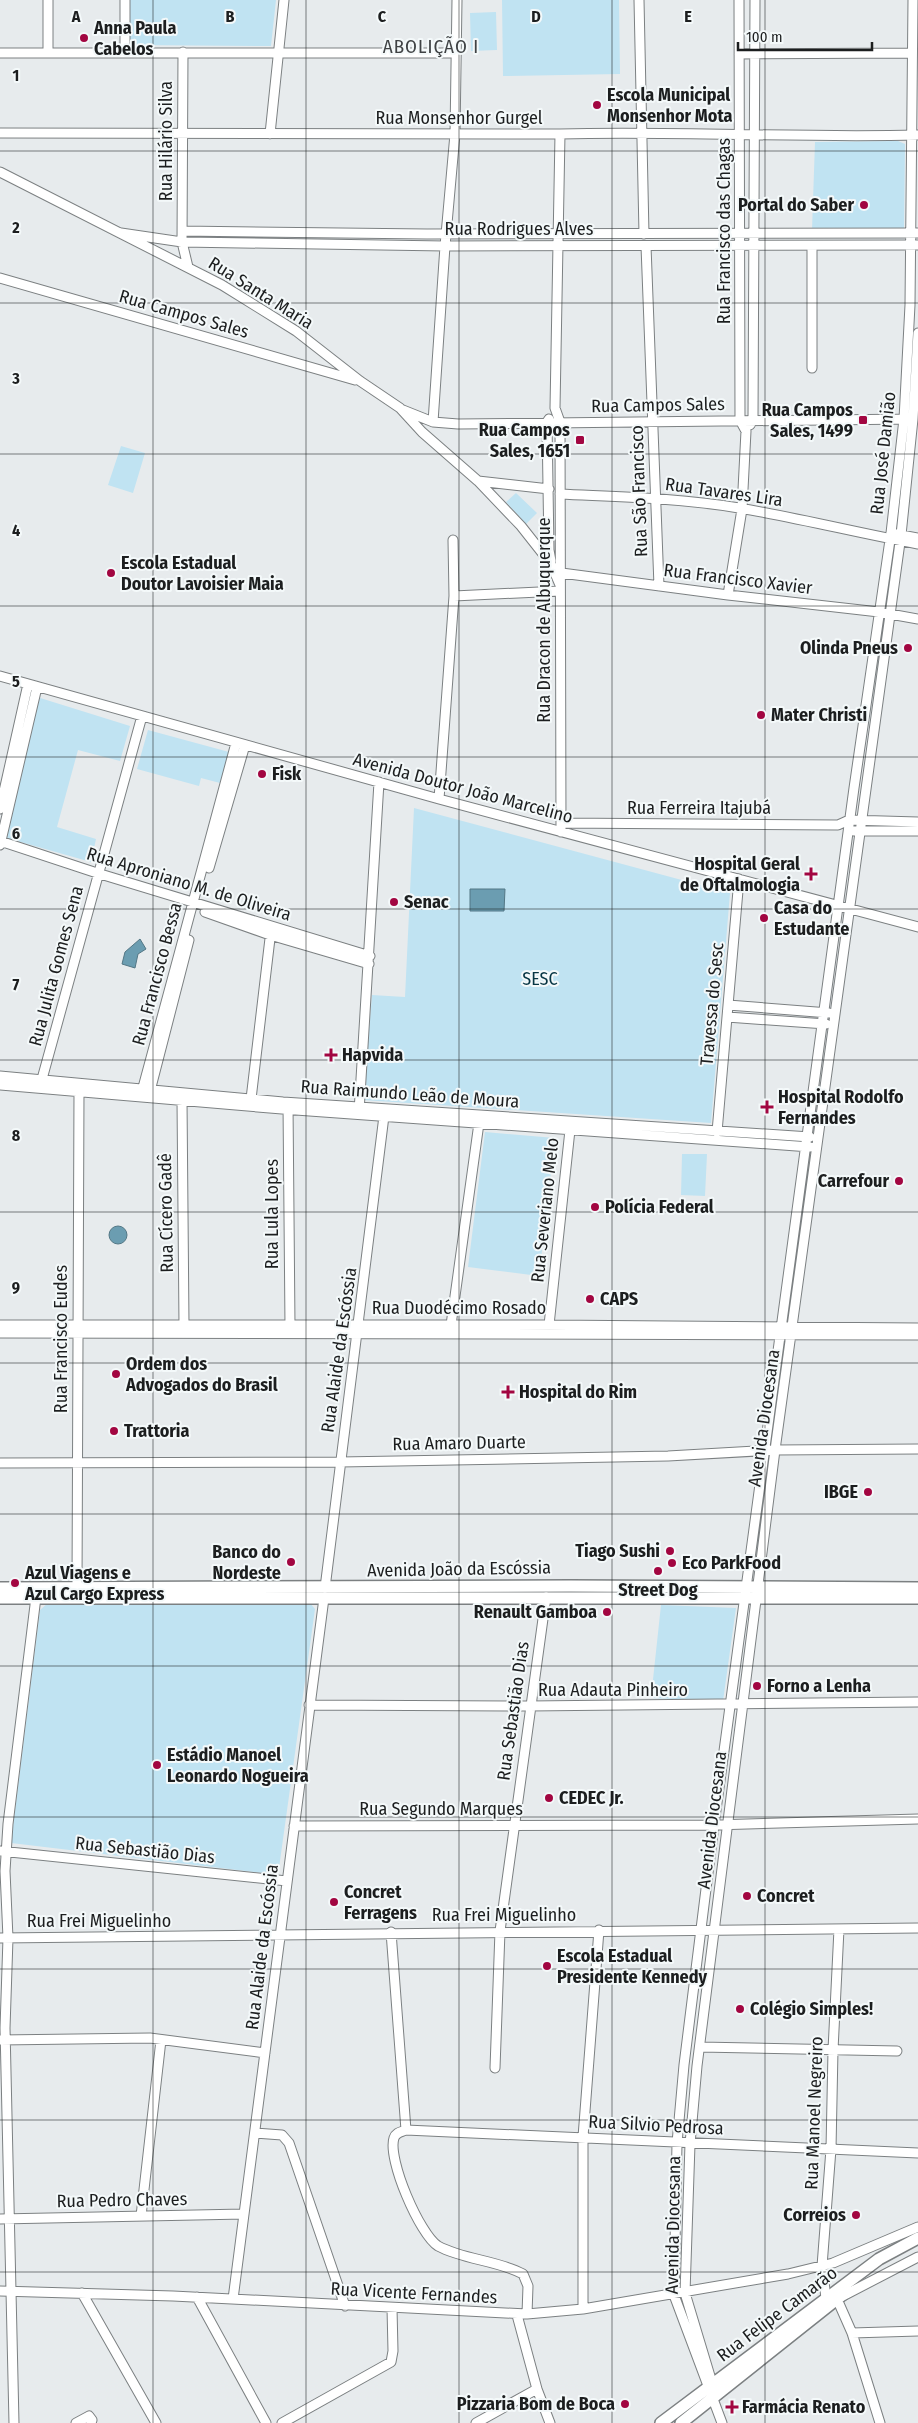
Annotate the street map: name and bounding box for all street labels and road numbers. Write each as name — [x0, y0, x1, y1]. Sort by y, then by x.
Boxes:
street label: Rua Hilário Silva — [155, 81, 177, 201]
street label: Rua Monsenhor Gurgel — [375, 107, 543, 129]
street label: Rua Francisco das Chagas — [713, 137, 735, 324]
street label: Rua Rodrigues Alves — [445, 218, 594, 240]
street label: Rua Santa Maria — [204, 252, 318, 334]
street label: Rua Campos Sales — [117, 285, 252, 343]
street label: Rua José Damião — [866, 391, 900, 515]
street label: Rua Campos Sales — [591, 393, 725, 417]
street label: Rua São Francisco — [626, 425, 652, 557]
street label: Rua Tavares Lira — [664, 473, 784, 511]
street label: Rua Dracon de Albuquerque — [533, 517, 555, 723]
street label: Rua Francisco Xavier — [662, 559, 814, 599]
street label: Avenida Doutor João Marcelino — [351, 748, 575, 828]
street label: Rua Ferreira Itajubá — [627, 797, 771, 819]
street label: Rua Aproniano M. de Oliveira — [84, 842, 294, 926]
street label: Rua Julita Gomes Sena — [24, 883, 88, 1049]
street label: Rua Francisco Bessa — [127, 900, 187, 1048]
street label: Travessa do Sesc — [696, 941, 728, 1067]
street label: Rua Raimundo Leão de Moura — [300, 1075, 520, 1113]
street label: Rua Severiano Melo — [526, 1136, 564, 1284]
street label: Rua Cícero Gadê — [154, 1153, 178, 1273]
street label: Rua Lula Lopes — [261, 1159, 283, 1269]
street label: Rua Francisco Eudes — [50, 1265, 72, 1413]
street label: Rua Alaide da Escóssia — [317, 1266, 362, 1434]
street label: Rua Duodécimo Rosado — [372, 1297, 546, 1319]
street label: Avenida Diocesana — [743, 1348, 785, 1488]
street label: Rua Amaro Duarte — [392, 1431, 526, 1455]
street label: Avenida João da Escóssia — [367, 1556, 551, 1582]
street label: Rua Sebastião Dias — [492, 1640, 534, 1782]
street label: Rua Adauta Pinheiro — [538, 1679, 688, 1701]
street label: Avenida Diocesana — [693, 1750, 731, 1890]
street label: Rua Segundo Marques — [359, 1798, 523, 1820]
street label: Rua Sebastião Dias — [74, 1832, 216, 1868]
street label: Rua Alaide da Escóssia — [241, 1863, 283, 2031]
street label: Rua Frei Miguelinho — [432, 1904, 576, 1926]
street label: Rua Frei Miguelinho — [27, 1910, 171, 1932]
street label: Rua Manoel Negreiro — [800, 2036, 828, 2190]
street label: Rua Silvio Pedrosa — [588, 2110, 724, 2140]
street label: Avenida Diocesana — [661, 2155, 685, 2294]
street label: Rua Pedro Chaves — [56, 2188, 188, 2212]
street label: Rua Felipe Camarão — [713, 2262, 841, 2366]
street label: Rua Vicente Fernandes — [330, 2278, 498, 2308]

